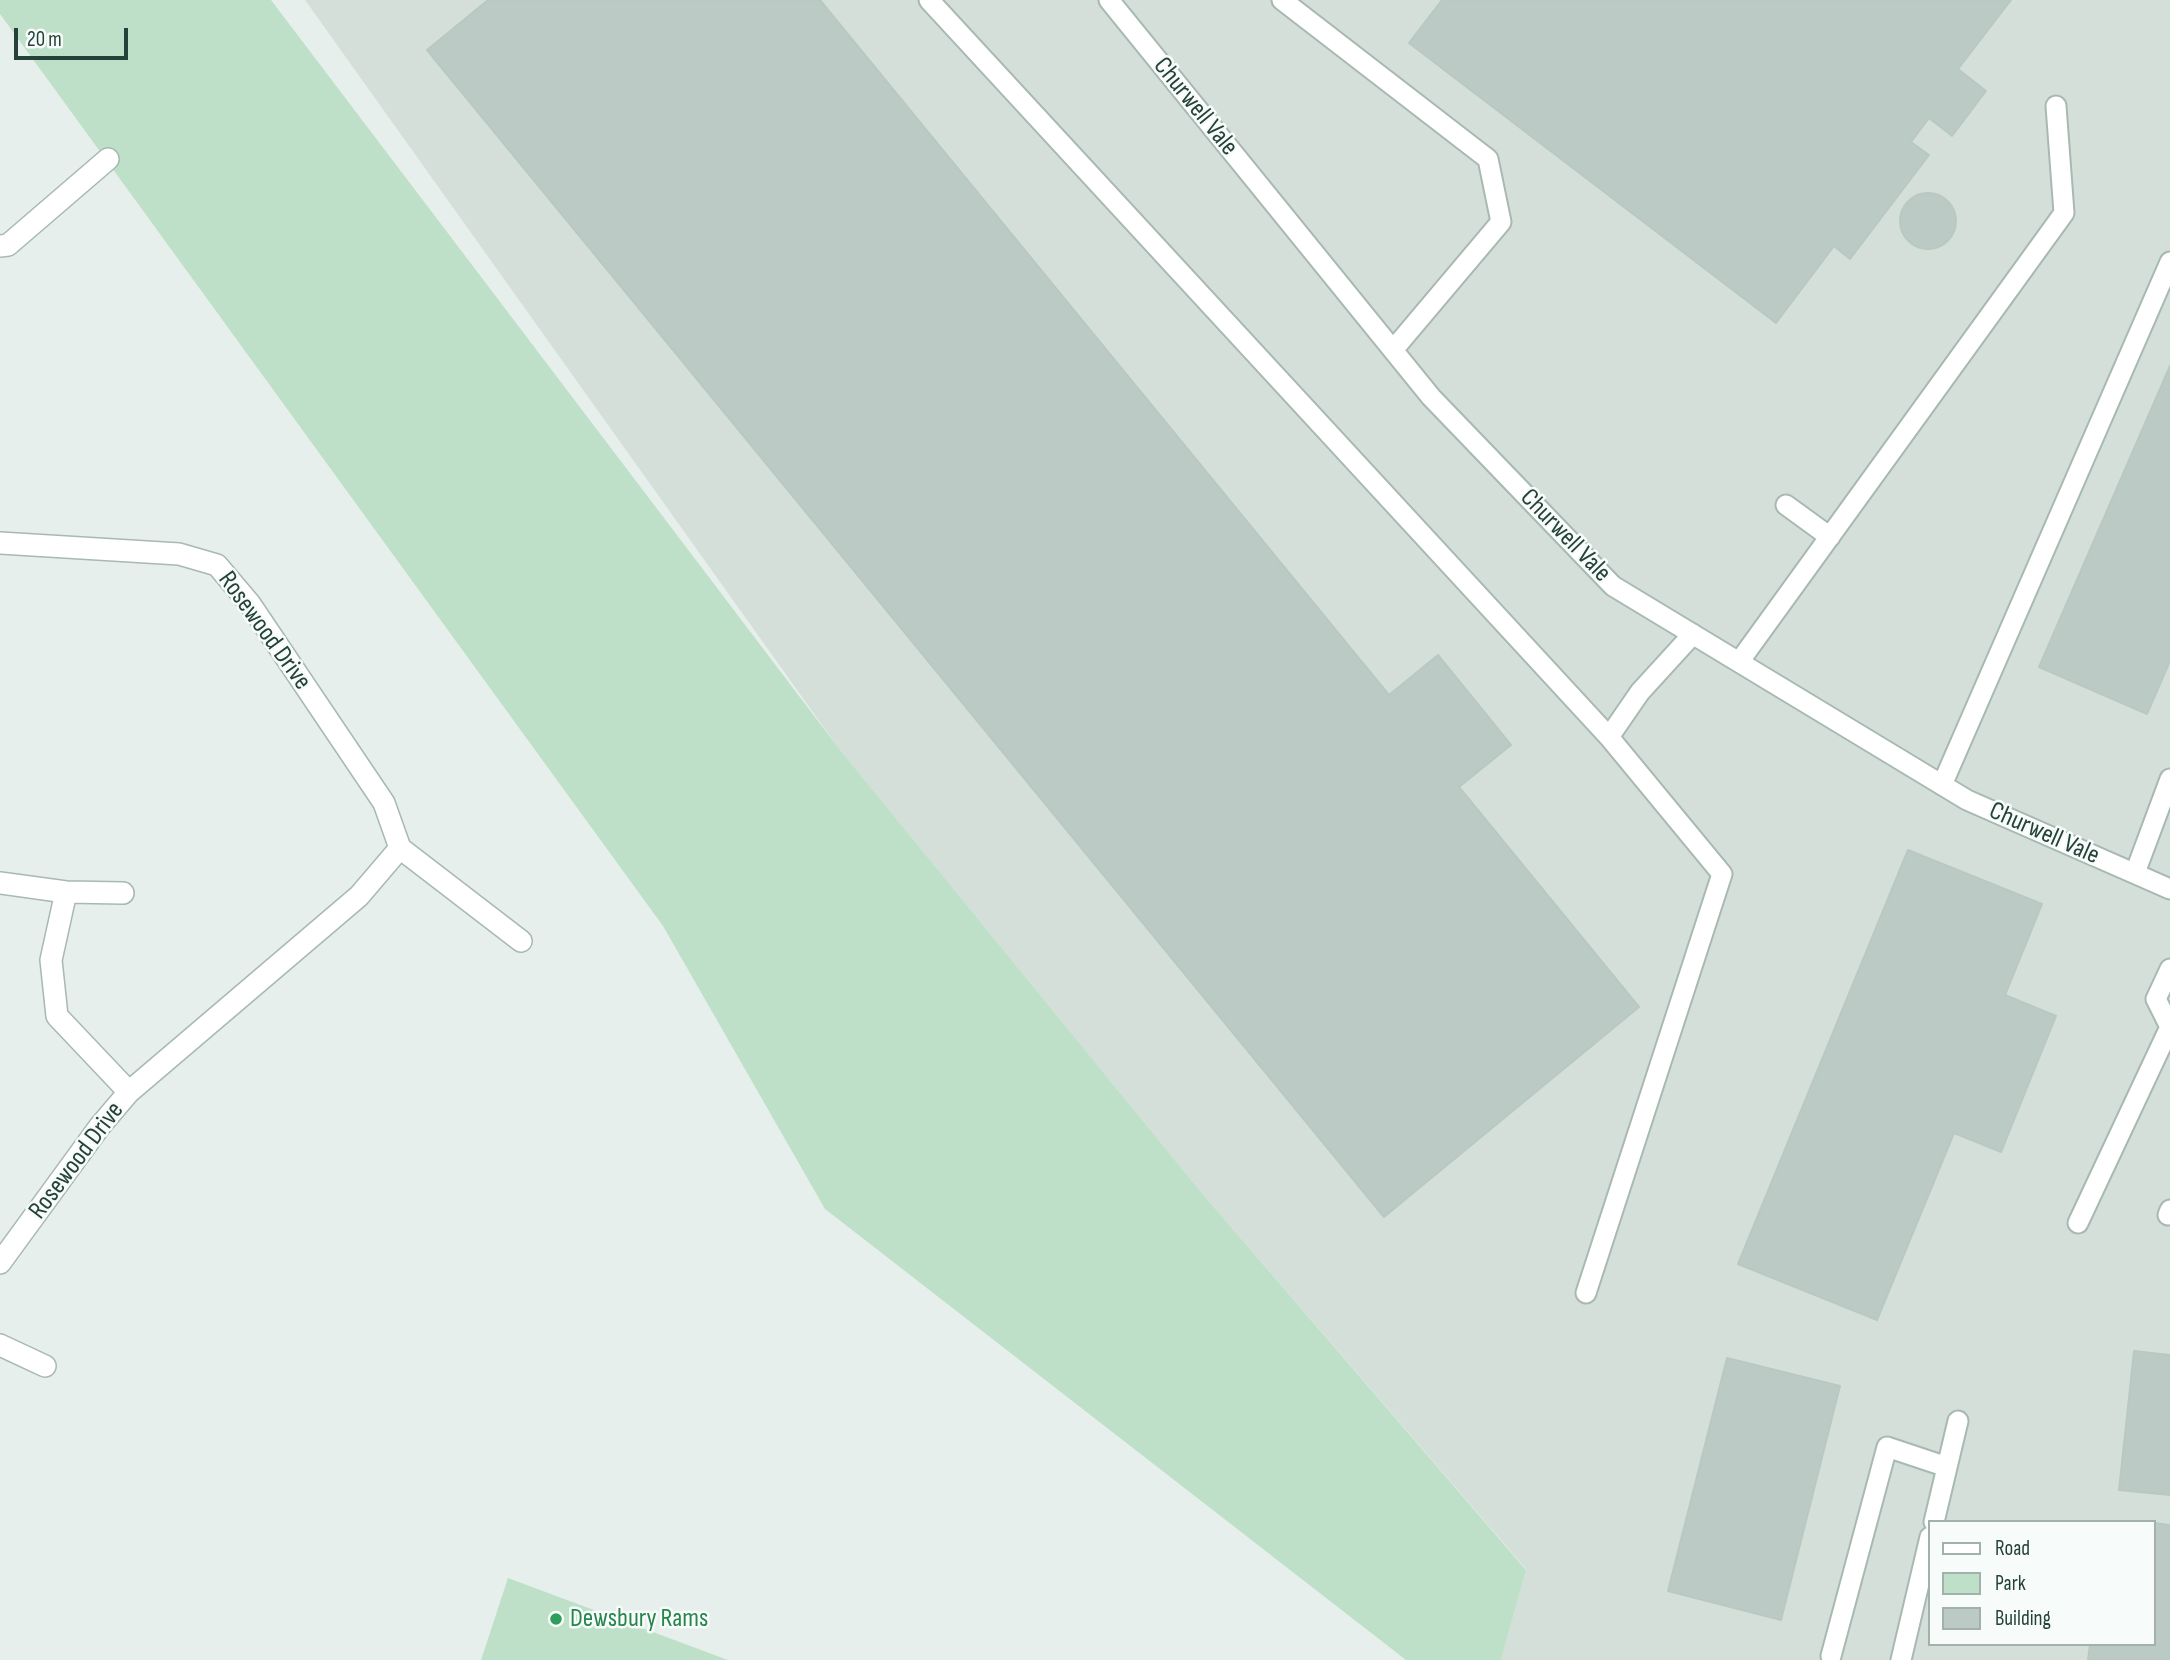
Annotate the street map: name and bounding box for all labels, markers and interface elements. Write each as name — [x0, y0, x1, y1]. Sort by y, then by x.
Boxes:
scale bar — [18, 14, 131, 58]
text: 20 m — [27, 27, 62, 52]
street label: Churwell Vale — [1146, 52, 1244, 162]
street label: Churwell Vale — [1513, 483, 1617, 589]
street label: Rosewood Drive — [211, 566, 317, 696]
street label: Churwell Vale — [1984, 796, 2104, 872]
street label: Rosewood Drive — [23, 1096, 131, 1226]
legend — [1928, 1520, 2156, 1646]
text: Road — [1995, 1536, 2030, 1561]
text: Park — [1995, 1571, 2026, 1596]
place label: Dewsbury Rams — [570, 1603, 708, 1635]
text: Building — [1995, 1606, 2051, 1631]
marker: Dewsbury Rams — [548, 1611, 564, 1627]

